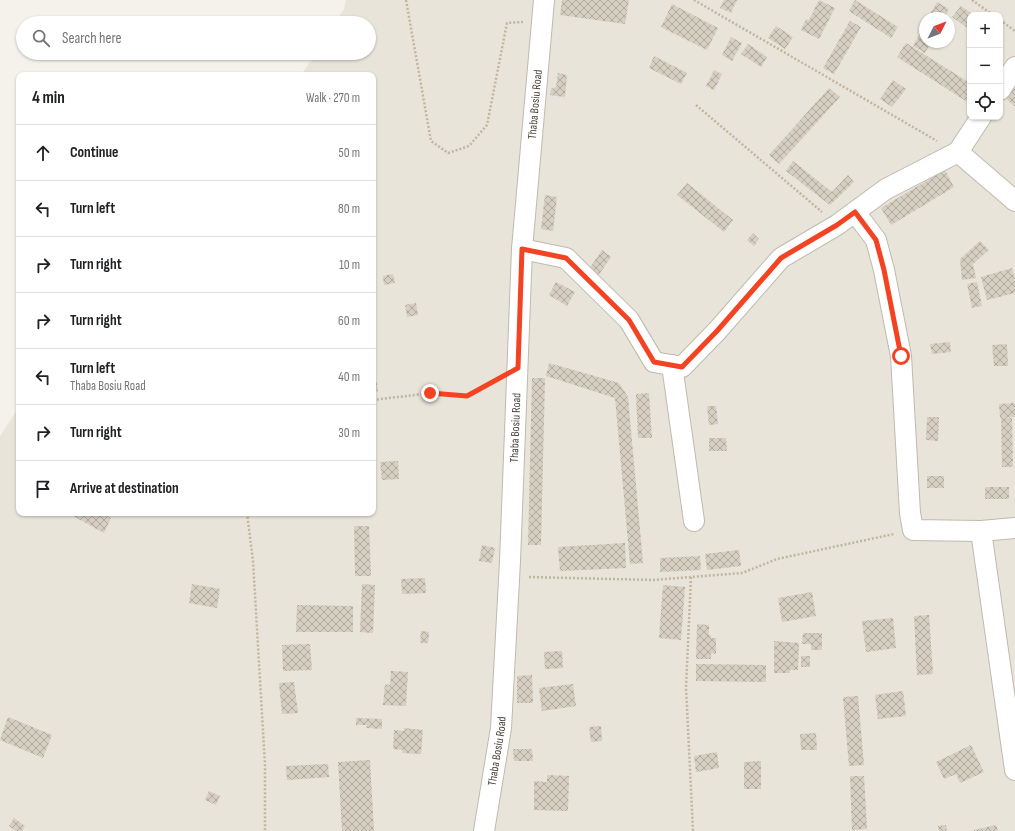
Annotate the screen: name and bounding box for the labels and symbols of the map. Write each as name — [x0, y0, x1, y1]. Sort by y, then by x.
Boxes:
north arrow — [919, 12, 955, 48]
street label: Thaba Bosiu Road — [524, 69, 545, 140]
route start — [892, 347, 910, 365]
route end — [421, 384, 439, 402]
street label: Thaba Bosiu Road — [506, 393, 524, 463]
street label: Thaba Bosiu Road — [484, 716, 509, 787]

